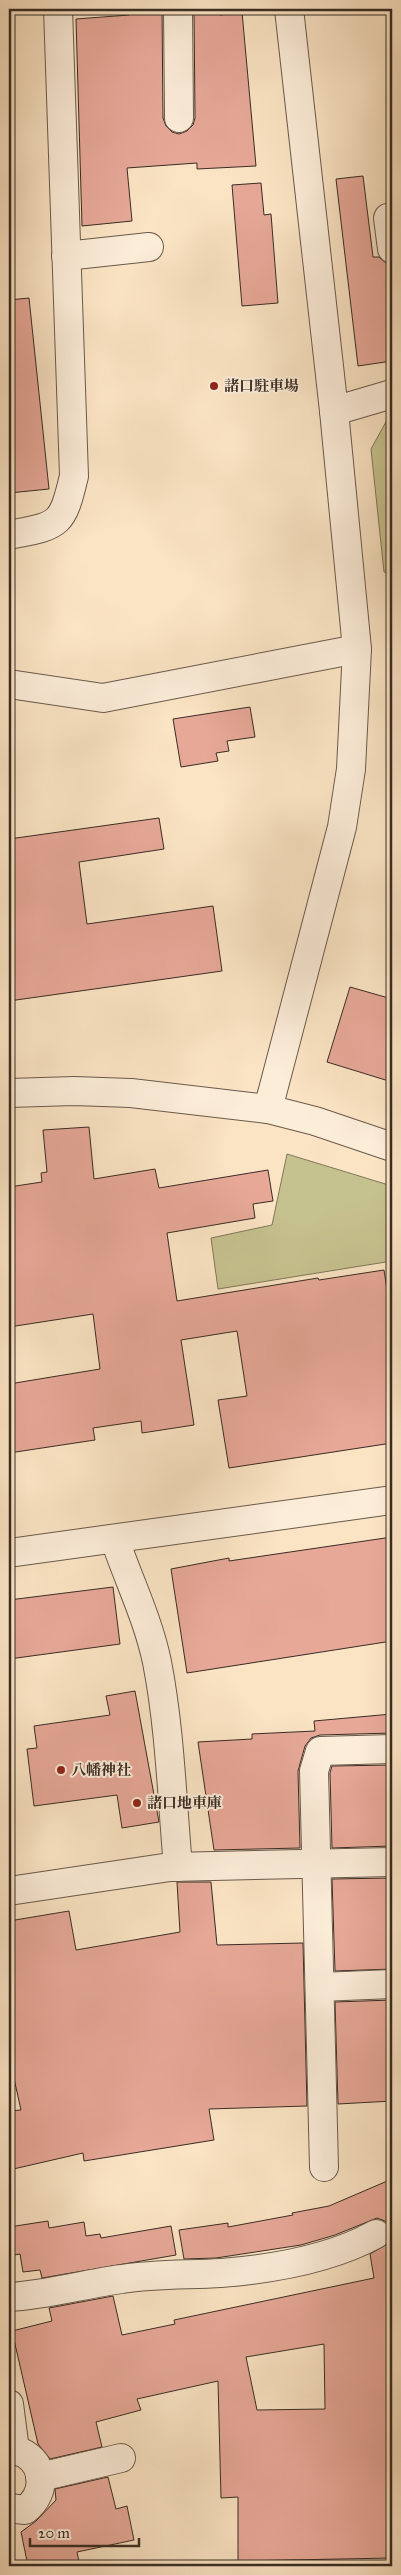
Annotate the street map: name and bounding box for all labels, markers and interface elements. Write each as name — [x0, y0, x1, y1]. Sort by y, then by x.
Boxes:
place label: 諸口駐車場 — [224, 377, 299, 395]
marker: 諸口駐車場 — [208, 380, 220, 392]
place label: 八幡神社 — [71, 1761, 131, 1779]
marker: 八幡神社 — [55, 1764, 67, 1776]
place label: 諸口地車庫 — [147, 1794, 222, 1812]
marker: 諸口地車庫 — [131, 1797, 143, 1809]
scale bar — [30, 2515, 139, 2547]
text: 20 m — [38, 2524, 70, 2542]

